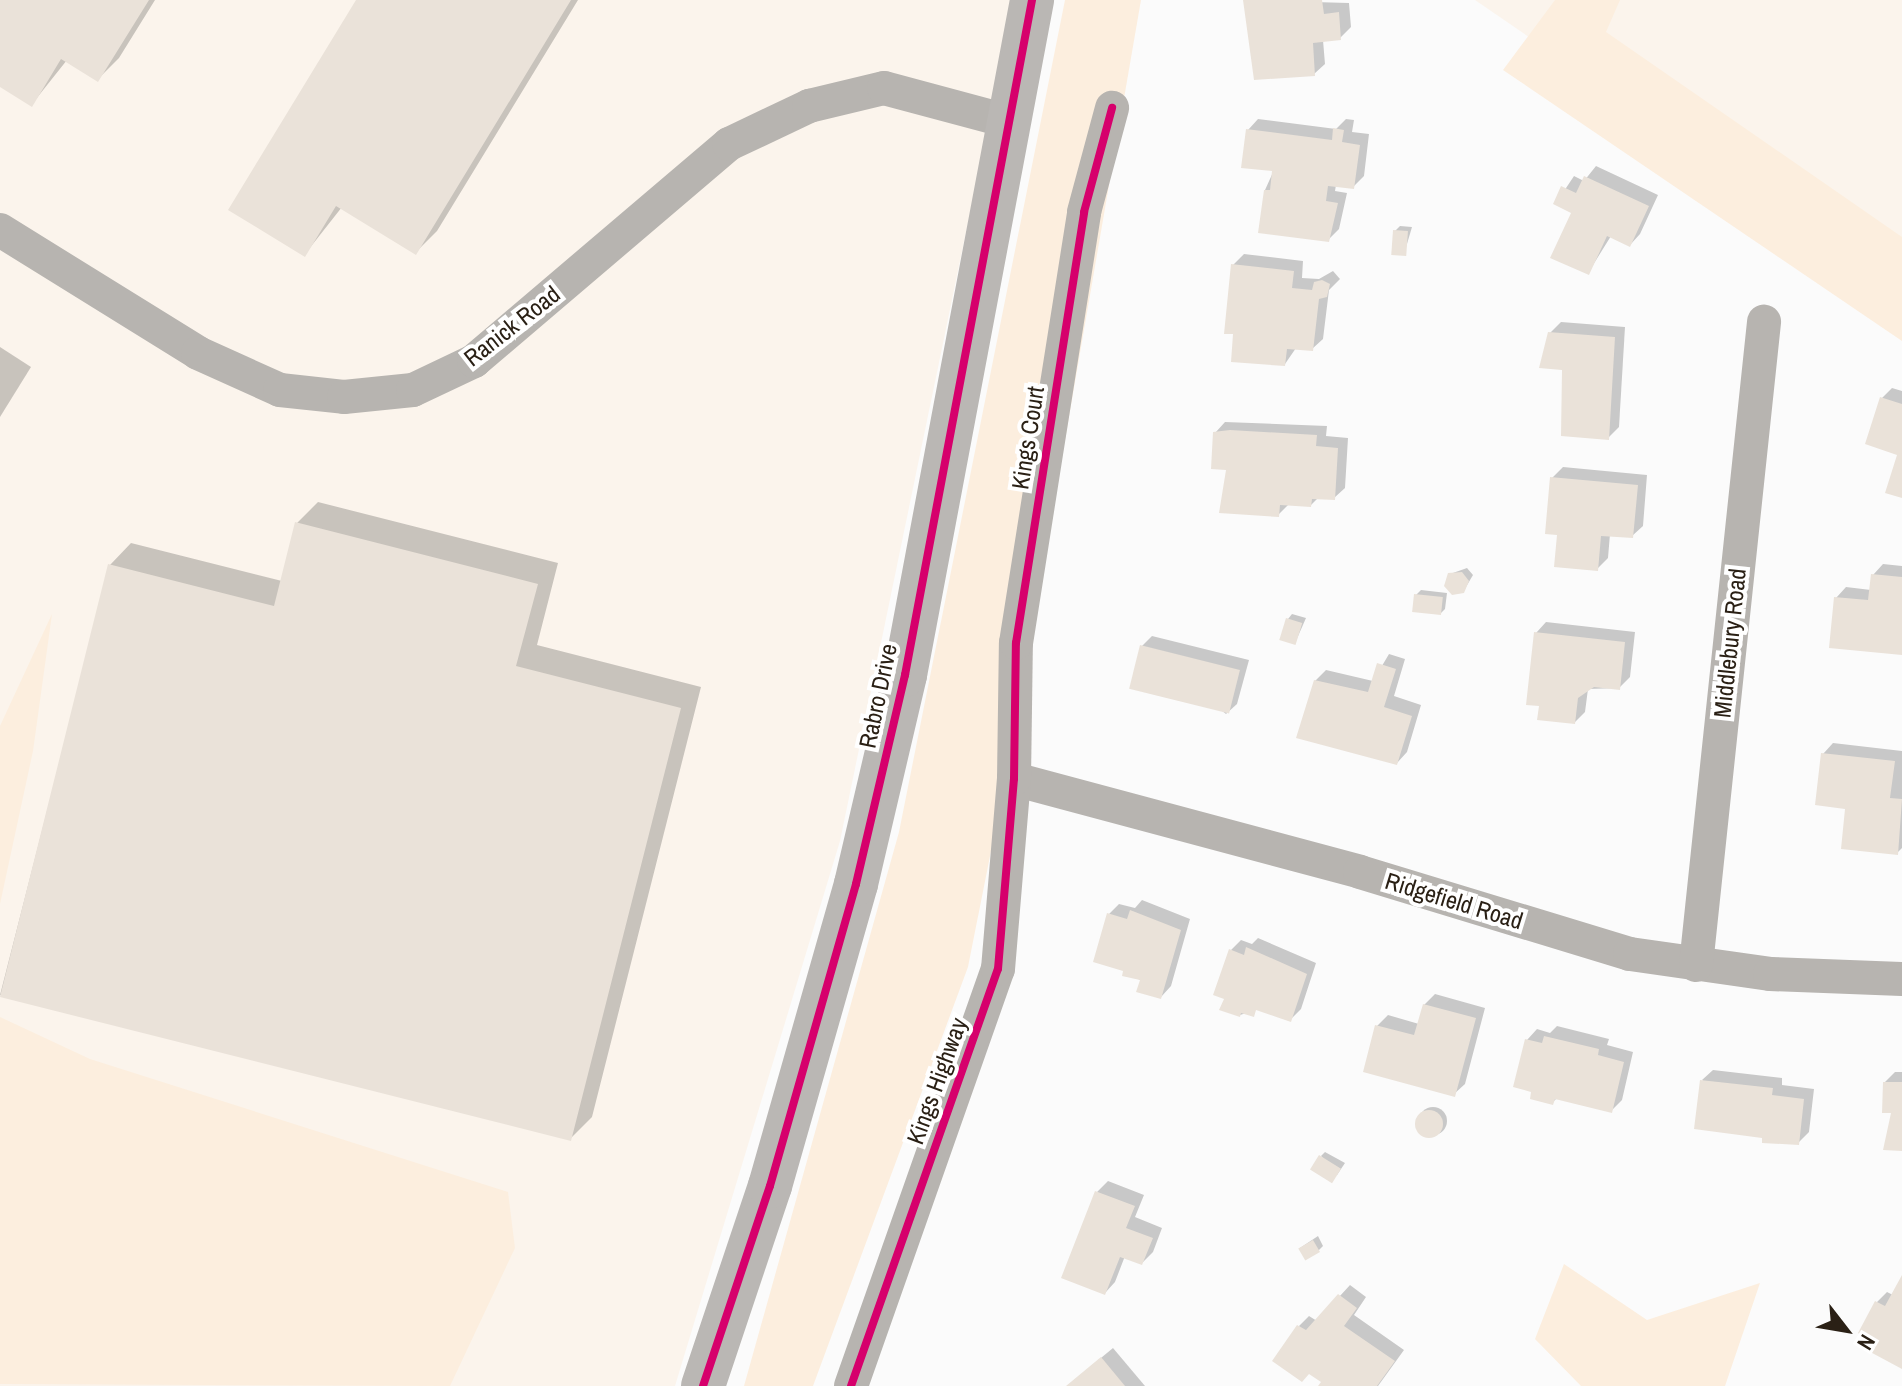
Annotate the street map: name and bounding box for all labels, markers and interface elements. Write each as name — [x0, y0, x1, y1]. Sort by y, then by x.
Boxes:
street label: Ranick Road — [458, 280, 566, 372]
street label: Kings Court — [1006, 384, 1050, 492]
street label: Middlebury Road — [1708, 567, 1752, 719]
street label: Rabro Drive — [853, 641, 903, 751]
street label: Ridgefield Road — [1382, 866, 1526, 936]
street label: Kings Highway — [901, 1014, 973, 1148]
north arrow — [1806, 1290, 1886, 1370]
text: N — [1850, 1329, 1883, 1356]

